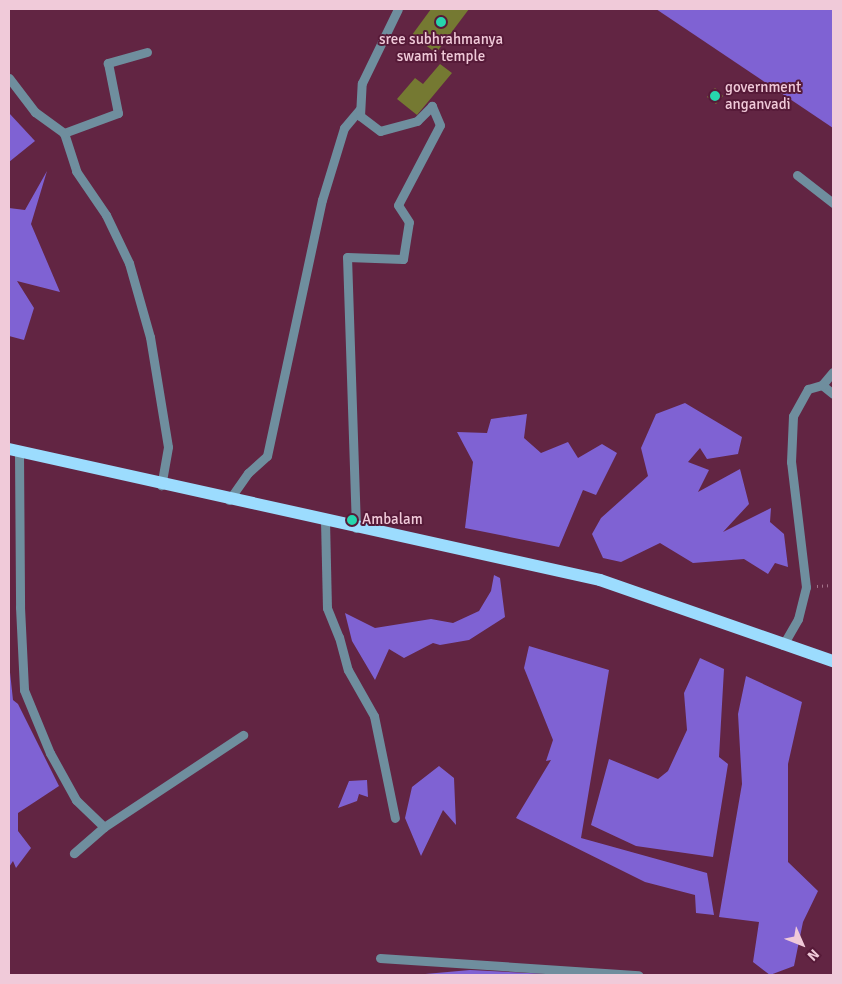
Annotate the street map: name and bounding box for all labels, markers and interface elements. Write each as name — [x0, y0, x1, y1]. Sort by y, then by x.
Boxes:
marker: sree subhrahmanya swami temple — [435, 16, 447, 28]
place label: sree subhrahmanya swami temple — [379, 30, 503, 65]
place label: government anganvadi — [725, 78, 801, 113]
marker: government anganvadi — [709, 90, 721, 102]
place label: Ambalam — [362, 511, 423, 529]
marker: Ambalam — [346, 514, 358, 526]
north arrow — [777, 919, 827, 969]
text: N — [804, 945, 823, 964]

